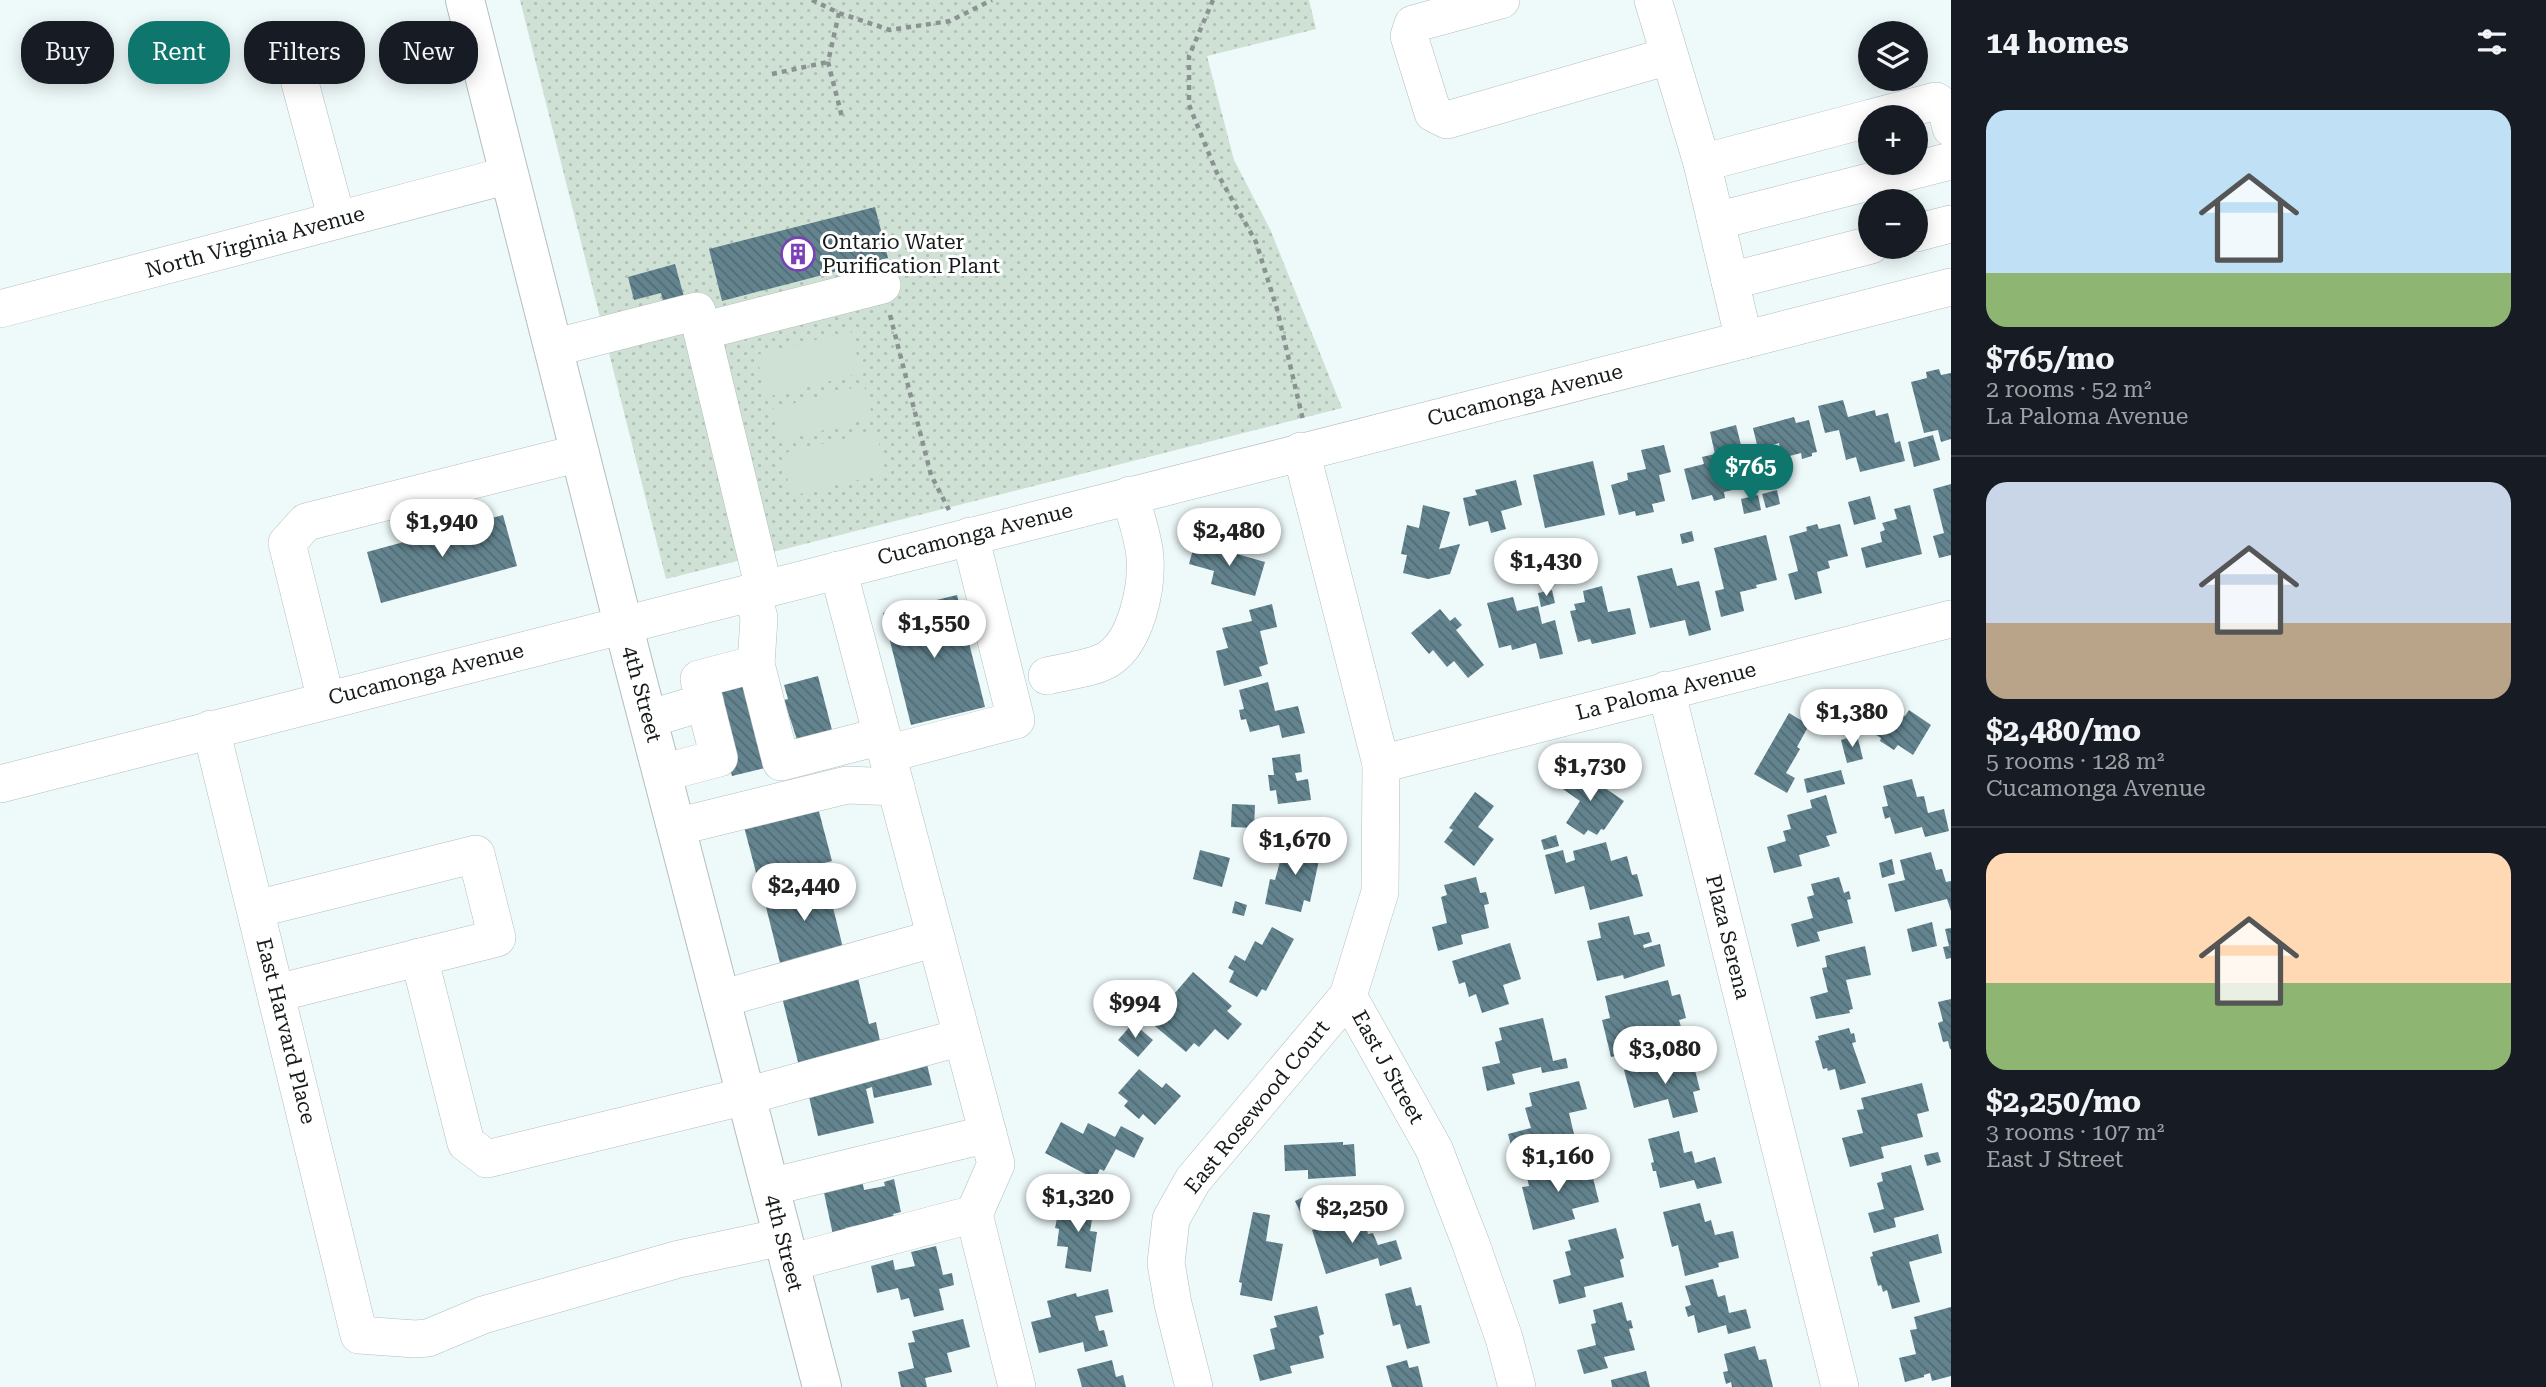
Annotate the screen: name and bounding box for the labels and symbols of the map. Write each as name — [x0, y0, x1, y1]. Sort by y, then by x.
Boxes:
street label: North Virginia Avenue — [143, 201, 367, 283]
place label: Ontario Water Purification Plant — [822, 230, 1000, 278]
building icon: Ontario Water Purification Plant — [779, 235, 817, 273]
street label: Cucamonga Avenue — [1425, 359, 1625, 431]
pin: $765 — [1710, 444, 1792, 504]
street label: Cucamonga Avenue — [875, 498, 1075, 570]
pin: $1,940 — [385, 500, 499, 559]
pin: $2,480 — [1172, 508, 1286, 568]
pin: $1,430 — [1489, 538, 1603, 598]
pin: $1,550 — [877, 600, 991, 660]
street label: Cucamonga Avenue — [326, 638, 526, 710]
street label: 4th Street — [618, 643, 666, 745]
street label: La Paloma Avenue — [1573, 657, 1759, 725]
pin: $1,380 — [1795, 690, 1909, 749]
pin: $1,730 — [1533, 744, 1647, 803]
pin: $1,670 — [1238, 818, 1352, 877]
pin: $2,440 — [747, 864, 861, 923]
street label: Plaza Serena — [1701, 872, 1755, 1002]
street label: East Harvard Place — [251, 936, 321, 1126]
pin: $994 — [1094, 981, 1176, 1040]
street label: East J Street — [1347, 1006, 1429, 1128]
street label: East Rosewood Court — [1180, 1015, 1334, 1198]
pin: $3,080 — [1608, 1026, 1722, 1086]
pin: $1,160 — [1501, 1134, 1615, 1194]
pin: $1,320 — [1021, 1174, 1135, 1234]
pin: $2,250 — [1295, 1186, 1409, 1245]
street label: 4th Street — [760, 1192, 808, 1294]

